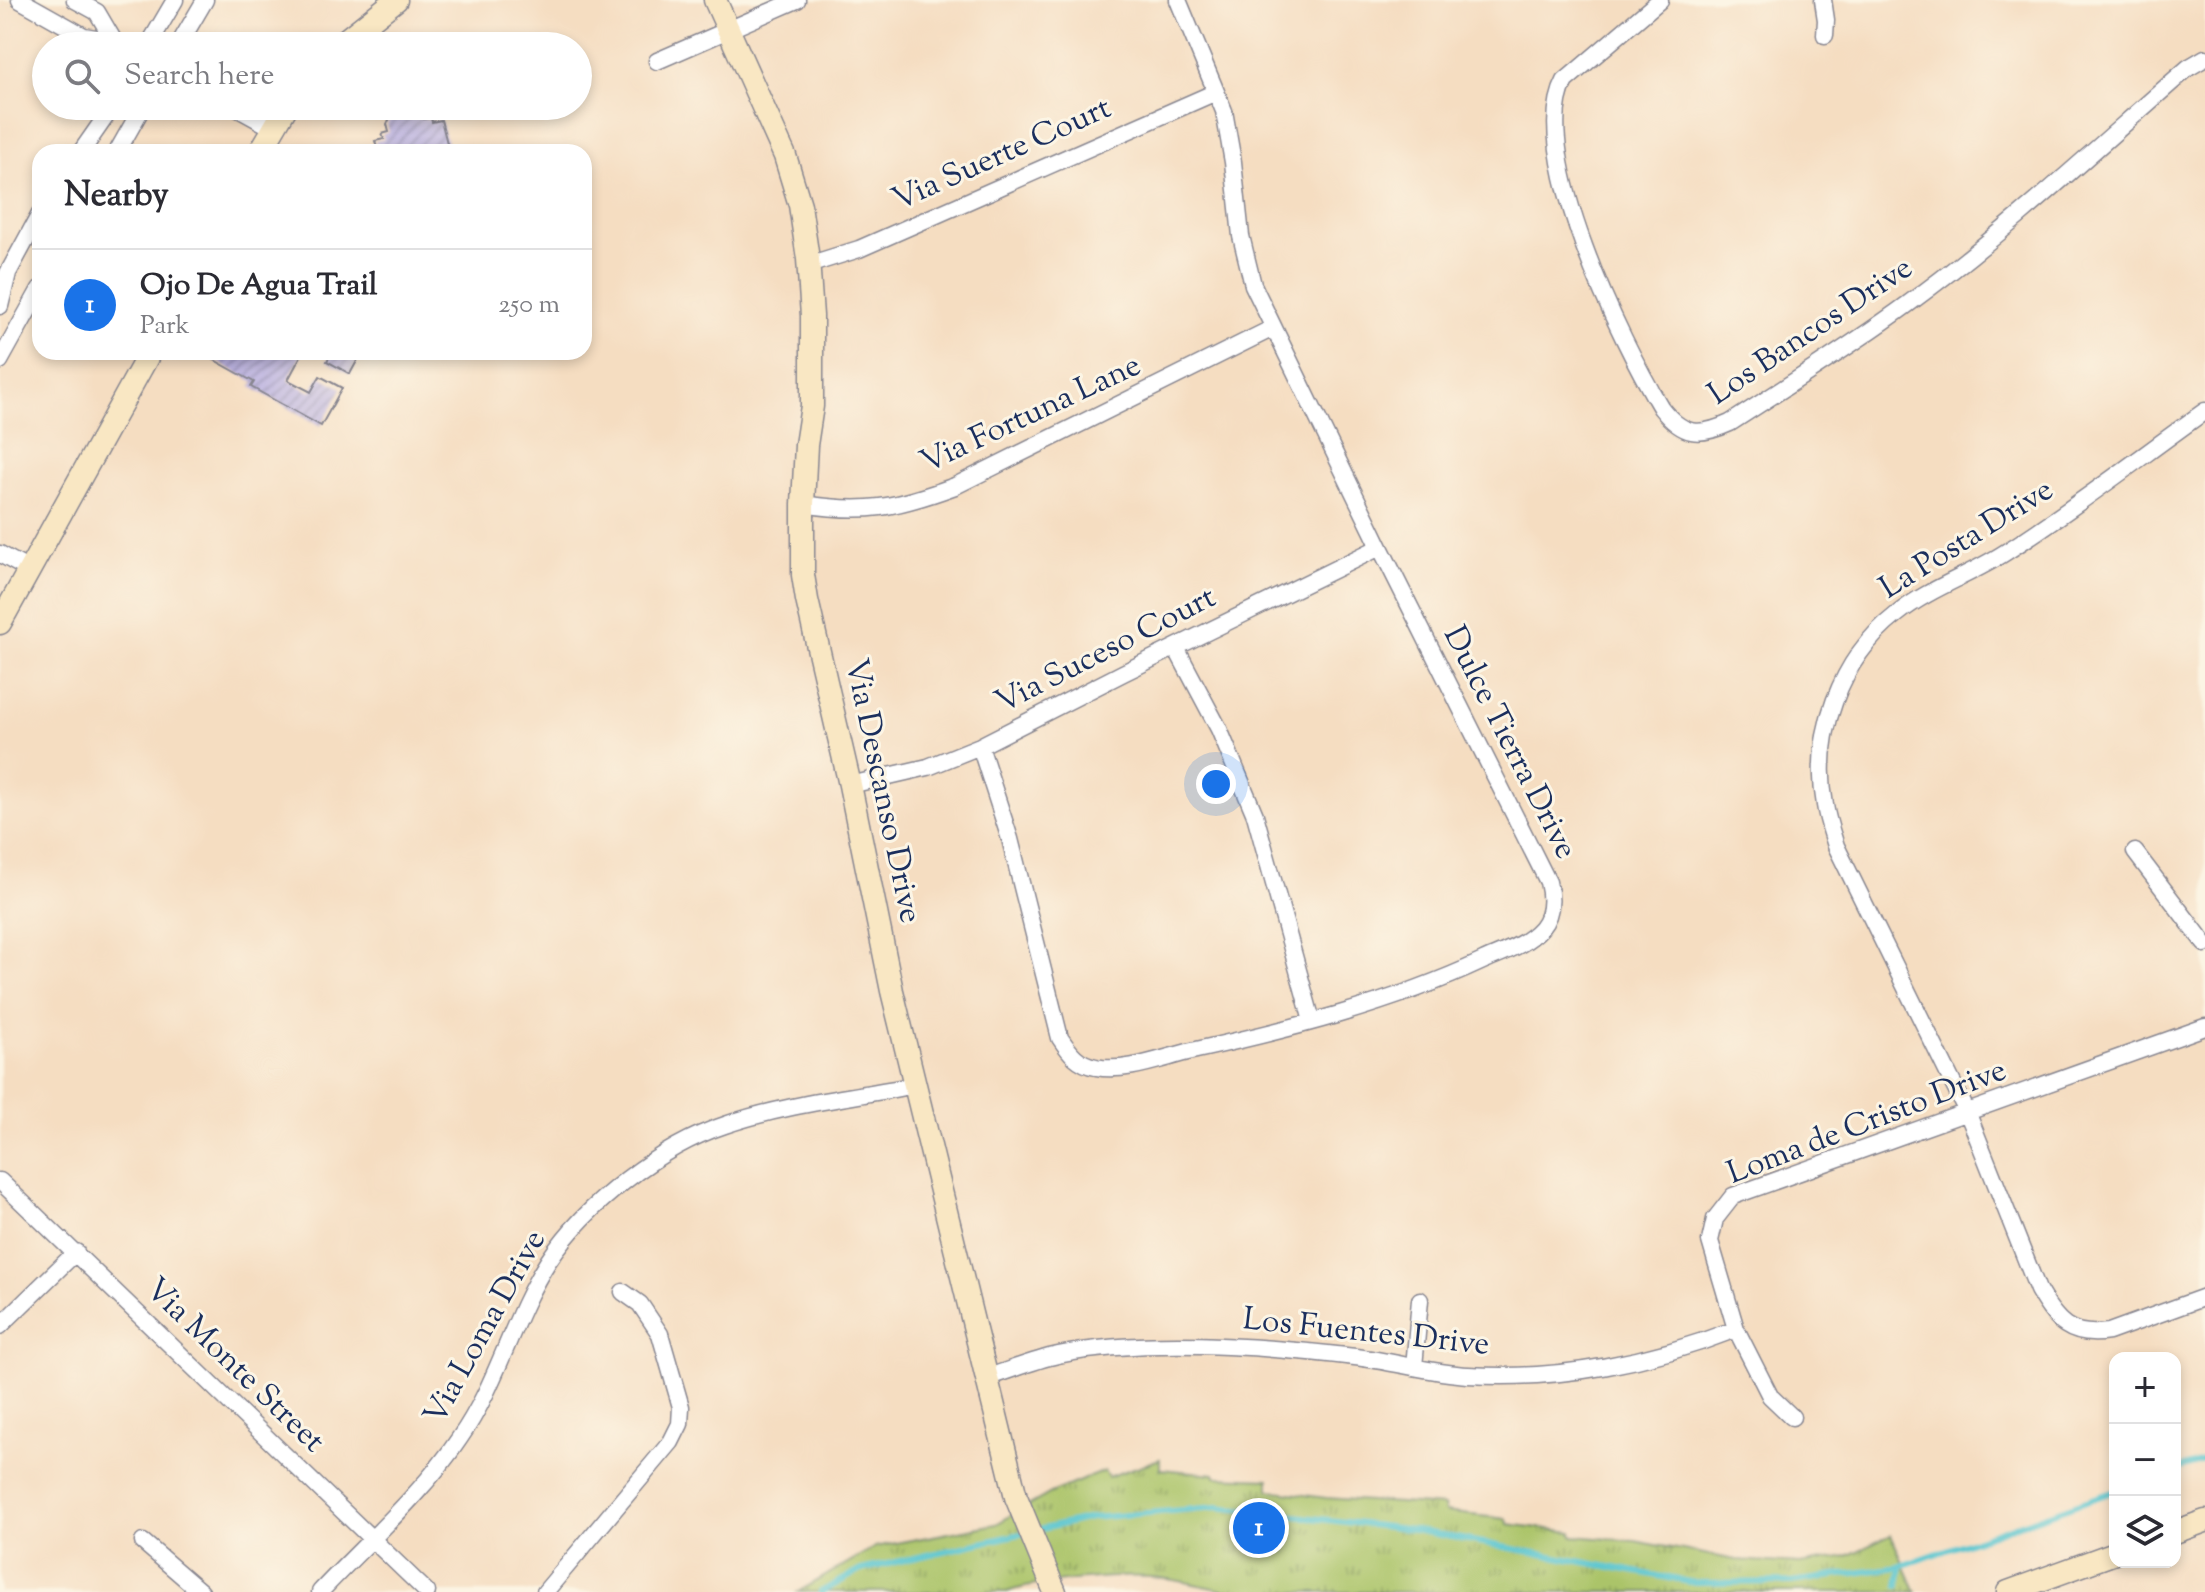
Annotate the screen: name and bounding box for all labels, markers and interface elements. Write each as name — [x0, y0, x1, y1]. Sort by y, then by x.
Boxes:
search box — [32, 32, 592, 120]
icon: search — [60, 54, 104, 98]
text: Search here — [124, 55, 274, 98]
street label: Via Suerte Court — [885, 86, 1119, 224]
text: Nearby — [64, 172, 169, 221]
street label: Los Bancos Drive — [1699, 246, 1923, 418]
text: Ojo De Agua Trail — [140, 265, 377, 308]
text: 1 — [86, 287, 94, 324]
text: 250 m — [498, 287, 560, 324]
text: Park — [140, 308, 190, 345]
street label: Via Fortuna Lane — [913, 344, 1149, 486]
street label: La Posta Drive — [1871, 468, 2063, 612]
street label: Via Suceso Court — [988, 576, 1224, 726]
street label: Dulce Tierra Drive — [1430, 619, 1588, 867]
street label: Via Descanso Drive — [831, 654, 933, 928]
your location — [1196, 764, 1236, 804]
street label: Loma de Cristo Drive — [1721, 1049, 2013, 1197]
street label: Via Loma Drive — [413, 1222, 559, 1434]
street label: Via Monte Street — [134, 1268, 335, 1464]
street label: Los Fuentes Drive — [1240, 1297, 1492, 1369]
map controls — [2109, 1352, 2181, 1568]
button: + — [2109, 1352, 2181, 1424]
button: − — [2109, 1424, 2181, 1496]
button: layers — [2109, 1496, 2181, 1568]
pin: 1 — [1233, 1498, 1285, 1558]

